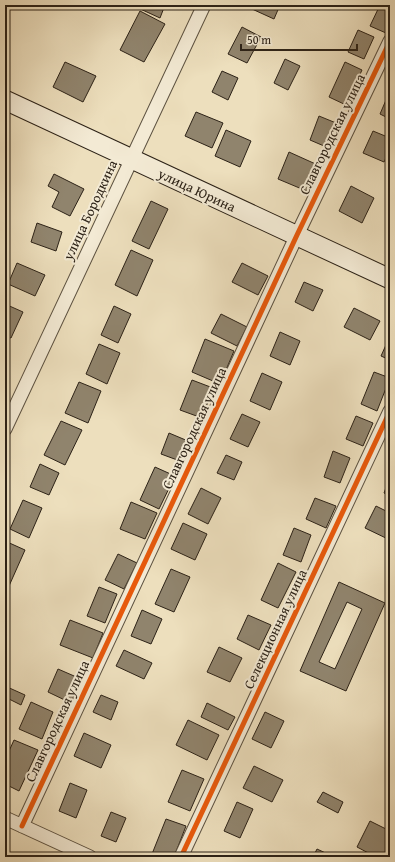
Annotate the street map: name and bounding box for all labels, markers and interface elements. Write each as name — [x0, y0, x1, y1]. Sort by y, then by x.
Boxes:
scale bar — [241, 26, 357, 52]
text: 50 m — [247, 31, 271, 48]
street label: Славгородская улица — [294, 70, 370, 198]
street label: улица Бородкина — [58, 156, 122, 264]
street label: улица Юрина — [154, 163, 239, 217]
street label: Славгородская улица — [157, 364, 231, 492]
street label: Селекционная улица — [238, 566, 312, 692]
street label: Славгородская улица — [20, 657, 94, 785]

